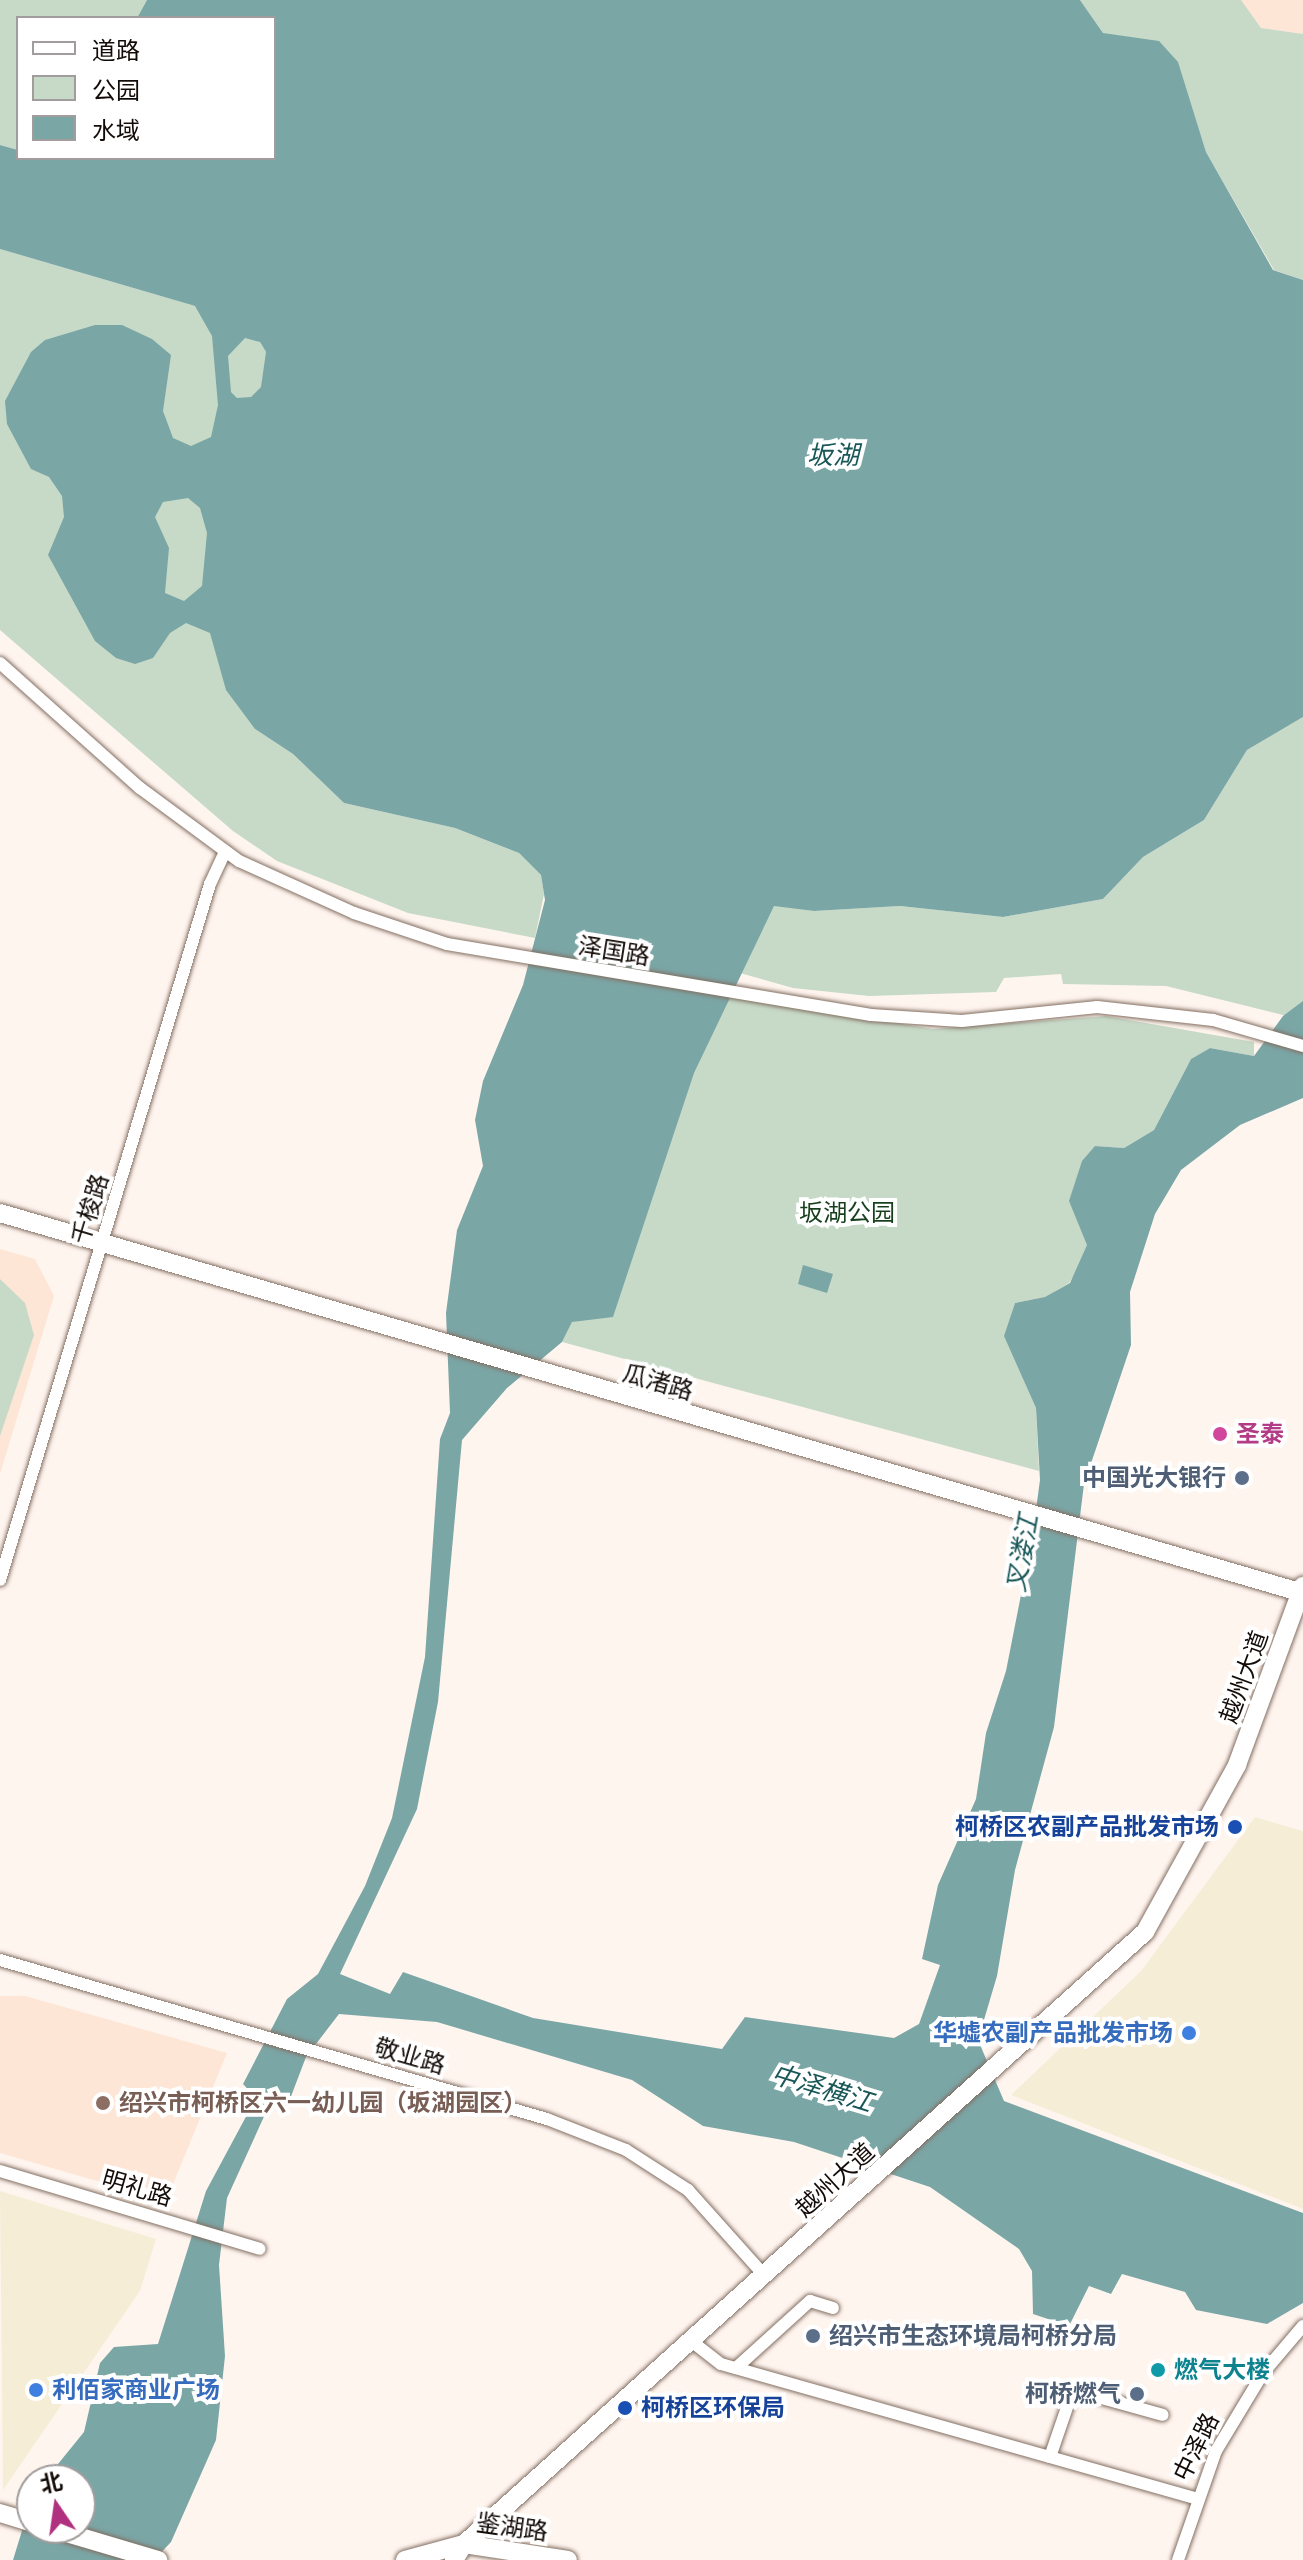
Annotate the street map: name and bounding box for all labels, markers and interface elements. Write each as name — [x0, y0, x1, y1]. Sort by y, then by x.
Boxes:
legend — [16, 16, 276, 160]
text: 道路 — [92, 34, 140, 66]
text: 公园 — [92, 74, 140, 106]
text: 水域 — [92, 114, 140, 146]
water label: 坂湖 — [807, 439, 859, 471]
street label: 泽国路 — [576, 931, 652, 971]
street label: 千梭路 — [66, 1170, 114, 1248]
park label: 坂湖公园 — [799, 1199, 895, 1227]
street label: 瓜渚路 — [619, 1358, 697, 1406]
place label: 圣泰 — [1236, 1420, 1284, 1448]
marker: 圣泰 — [1211, 1425, 1229, 1443]
place label: 中国光大银行 — [1082, 1464, 1226, 1492]
marker: 中国光大银行 — [1233, 1469, 1251, 1487]
water label: 叉溇江 — [1000, 1512, 1044, 1594]
street label: 越州大道 — [1214, 1627, 1274, 1727]
place label: 柯桥区农副产品批发市场 — [955, 1813, 1219, 1841]
marker: 柯桥区农副产品批发市场 — [1226, 1818, 1244, 1836]
place label: 华墟农副产品批发市场 — [933, 2019, 1173, 2047]
marker: 华墟农副产品批发市场 — [1180, 2024, 1198, 2042]
street label: 敬业路 — [371, 2032, 449, 2080]
water label: 中泽横江 — [768, 2058, 876, 2118]
place label: 绍兴市柯桥区六一幼儿园（坂湖园区） — [119, 2089, 527, 2117]
marker: 绍兴市柯桥区六一幼儿园（坂湖园区） — [94, 2094, 112, 2112]
street label: 越州大道 — [790, 2137, 880, 2223]
street label: 明礼路 — [98, 2164, 176, 2212]
place label: 绍兴市生态环境局柯桥分局 — [829, 2322, 1117, 2350]
marker: 绍兴市生态环境局柯桥分局 — [804, 2327, 822, 2345]
place label: 燃气大楼 — [1174, 2356, 1270, 2384]
marker: 燃气大楼 — [1149, 2361, 1167, 2379]
place label: 利佰家商业广场 — [52, 2376, 220, 2404]
place label: 柯桥燃气 — [1025, 2380, 1121, 2408]
marker: 利佰家商业广场 — [27, 2381, 45, 2399]
marker: 柯桥燃气 — [1128, 2385, 1146, 2403]
place label: 柯桥区环保局 — [641, 2394, 785, 2422]
marker: 柯桥区环保局 — [616, 2399, 634, 2417]
street label: 中泽路 — [1167, 2408, 1225, 2486]
north arrow — [16, 2464, 96, 2544]
text: 北 — [37, 2465, 65, 2499]
street label: 鉴湖路 — [474, 2508, 550, 2546]

